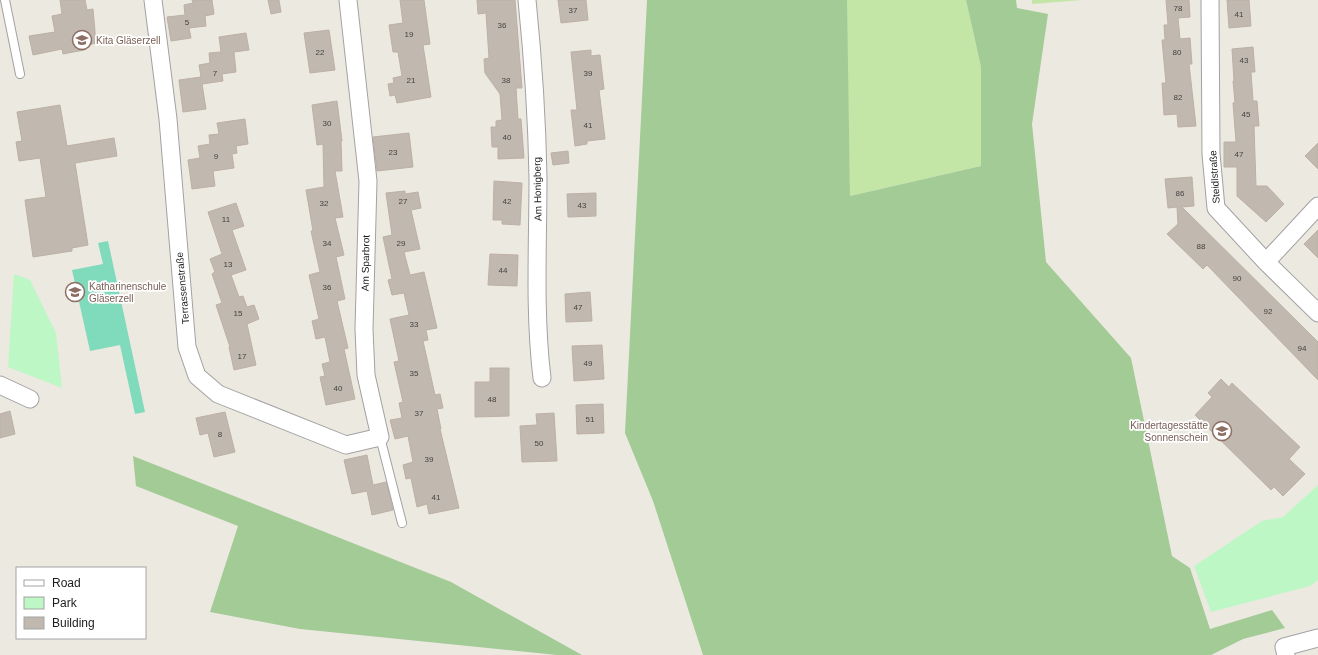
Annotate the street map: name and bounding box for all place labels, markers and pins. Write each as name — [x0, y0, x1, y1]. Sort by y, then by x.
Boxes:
school or university icon: Kita Gläserzell — [71, 29, 93, 51]
place label: Kita Gläserzell — [96, 35, 160, 46]
school or university icon: Katharinenschule Gläserzell — [64, 281, 86, 303]
place label: Katharinenschule Gläserzell — [89, 281, 167, 304]
place label: Kindertagesstätte Sonnenschein — [1130, 420, 1208, 443]
school or university icon: Kindertagesstätte Sonnenschein — [1211, 420, 1233, 442]

